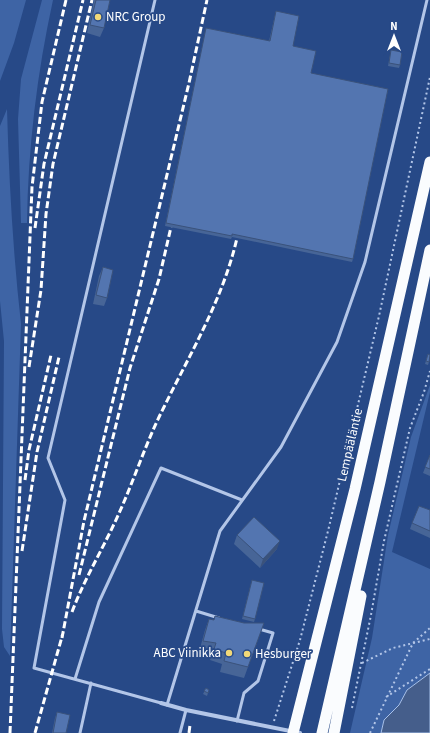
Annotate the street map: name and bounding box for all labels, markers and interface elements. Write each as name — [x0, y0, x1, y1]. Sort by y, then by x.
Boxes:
place label: NRC Group — [106, 8, 166, 26]
marker: NRC Group — [93, 12, 103, 22]
north arrow — [374, 16, 414, 56]
text: N — [390, 19, 398, 34]
street label: Lempääläntie — [333, 407, 367, 483]
place label: ABC Viinikka — [154, 644, 221, 662]
place label: Hesburger — [255, 645, 312, 663]
marker: ABC Viinikka — [224, 648, 234, 658]
marker: Hesburger — [242, 649, 252, 659]

